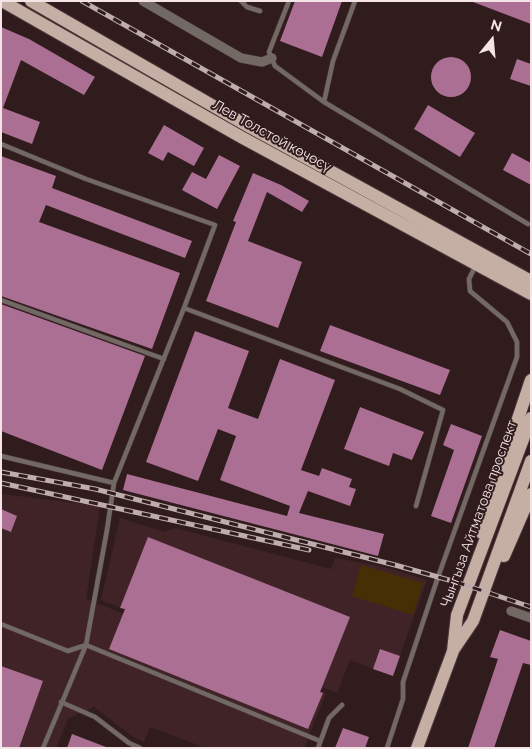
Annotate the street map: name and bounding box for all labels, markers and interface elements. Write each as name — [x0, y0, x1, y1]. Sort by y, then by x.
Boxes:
north arrow — [467, 15, 517, 65]
text: N — [489, 16, 504, 35]
street label: Лев Толстой көчөсү — [210, 96, 334, 176]
street label: Чынгыза Айтматова проспект — [437, 418, 521, 610]

